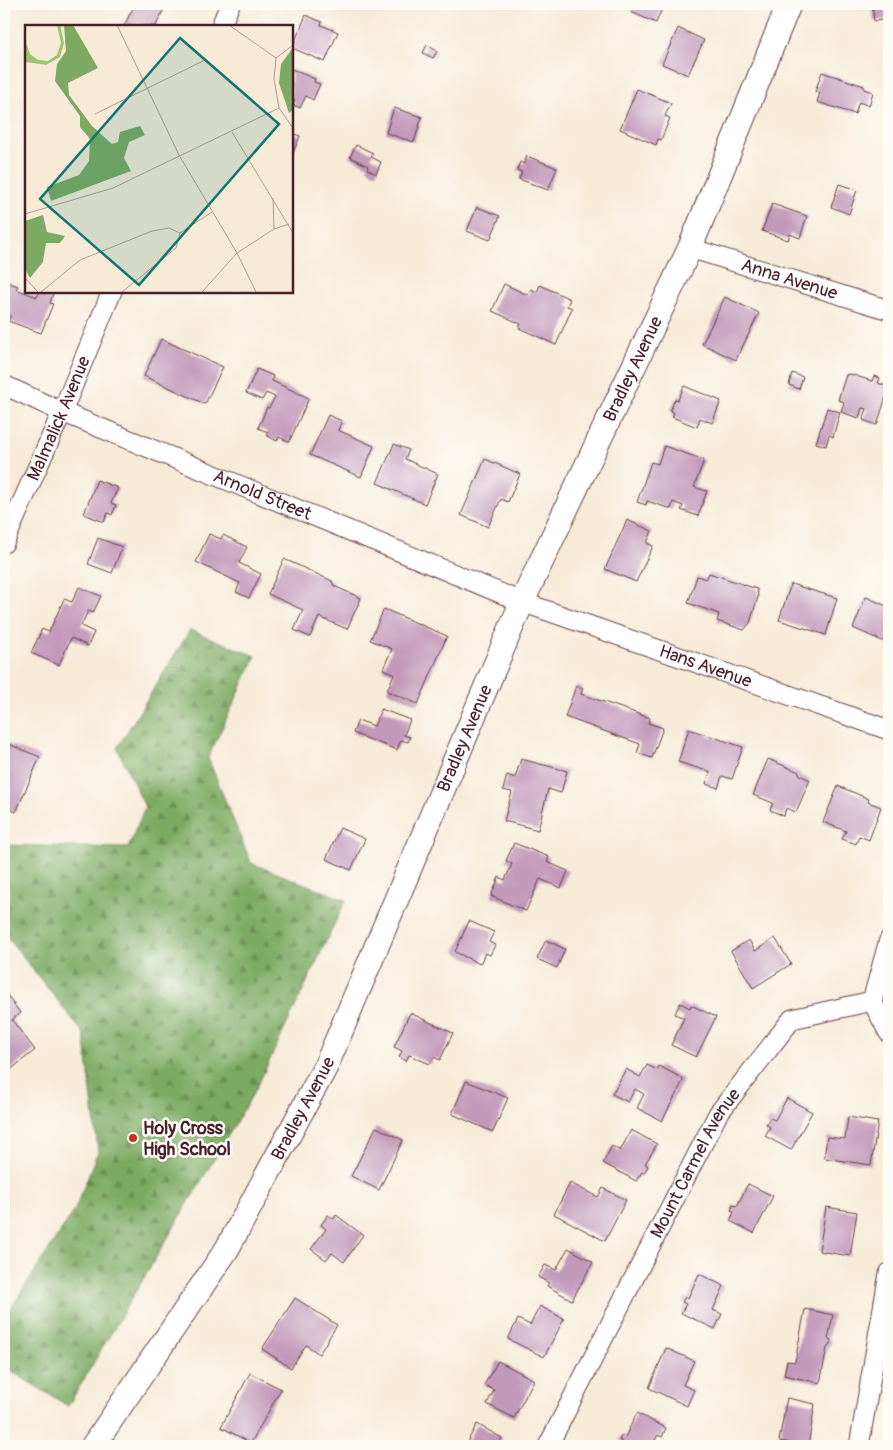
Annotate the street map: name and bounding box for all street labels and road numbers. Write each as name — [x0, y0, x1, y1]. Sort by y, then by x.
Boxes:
street label: Anna Avenue — [738, 254, 840, 305]
street label: Bradley Avenue — [598, 313, 668, 426]
street label: Malmalick Avenue — [22, 353, 96, 485]
street label: Arnold Street — [210, 465, 316, 526]
street label: Hans Avenue — [656, 640, 755, 693]
street label: Bradley Avenue — [432, 681, 498, 796]
street label: Bradley Avenue — [266, 1054, 340, 1164]
street label: Mount Carmel Avenue — [645, 1084, 746, 1242]

